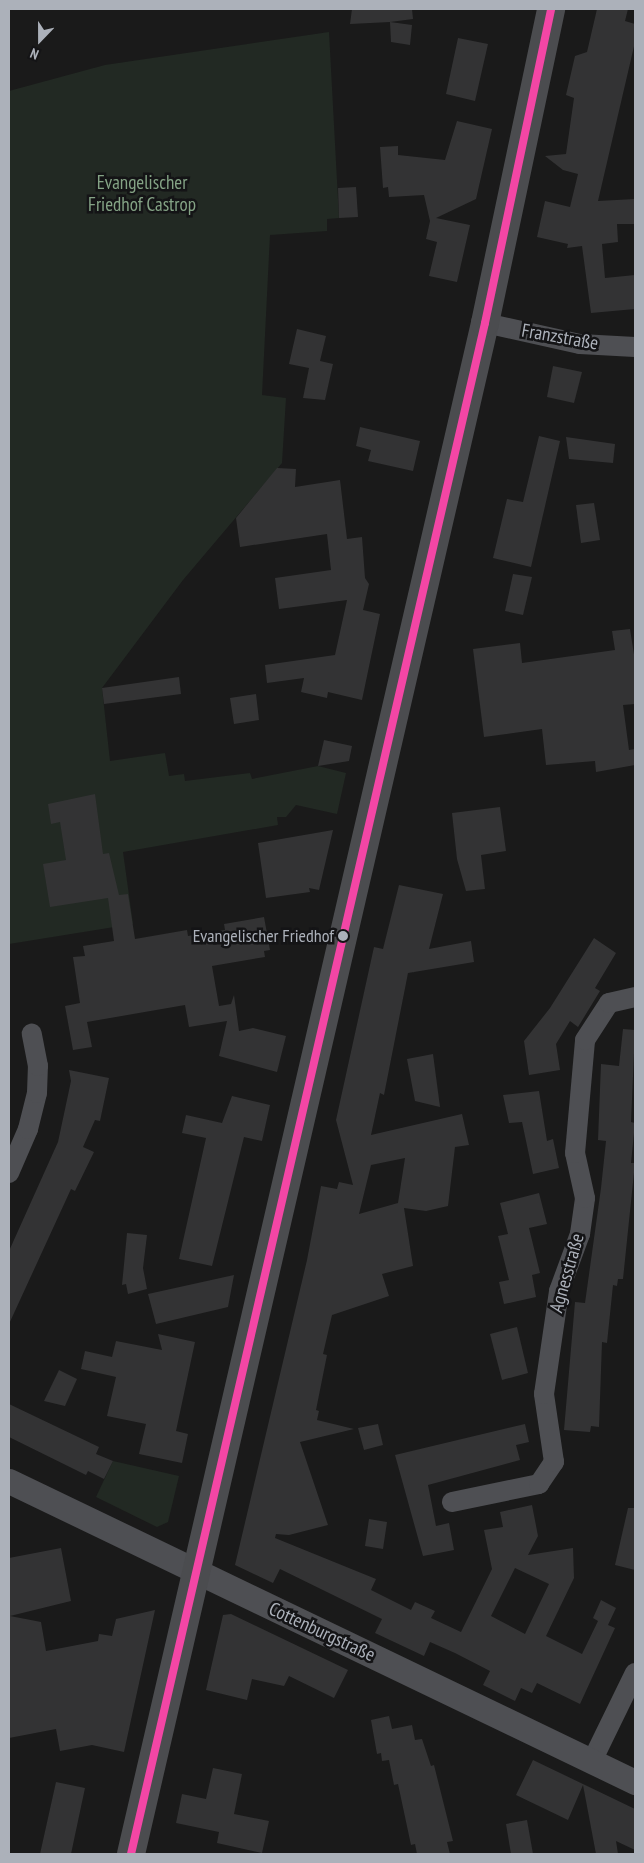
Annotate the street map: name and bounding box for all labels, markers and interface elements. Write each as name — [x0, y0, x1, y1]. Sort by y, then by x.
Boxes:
north arrow — [15, 15, 65, 65]
text: N — [28, 44, 41, 64]
park label: Evangelischer Friedhof Castrop — [88, 172, 196, 216]
street label: Franzstraße — [520, 319, 600, 355]
place label: Evangelischer Friedhof — [193, 925, 334, 947]
marker: Evangelischer Friedhof — [338, 931, 348, 941]
street label: Agnesstraße — [545, 1231, 589, 1315]
street label: Cottenburgstraße — [265, 1598, 379, 1666]

